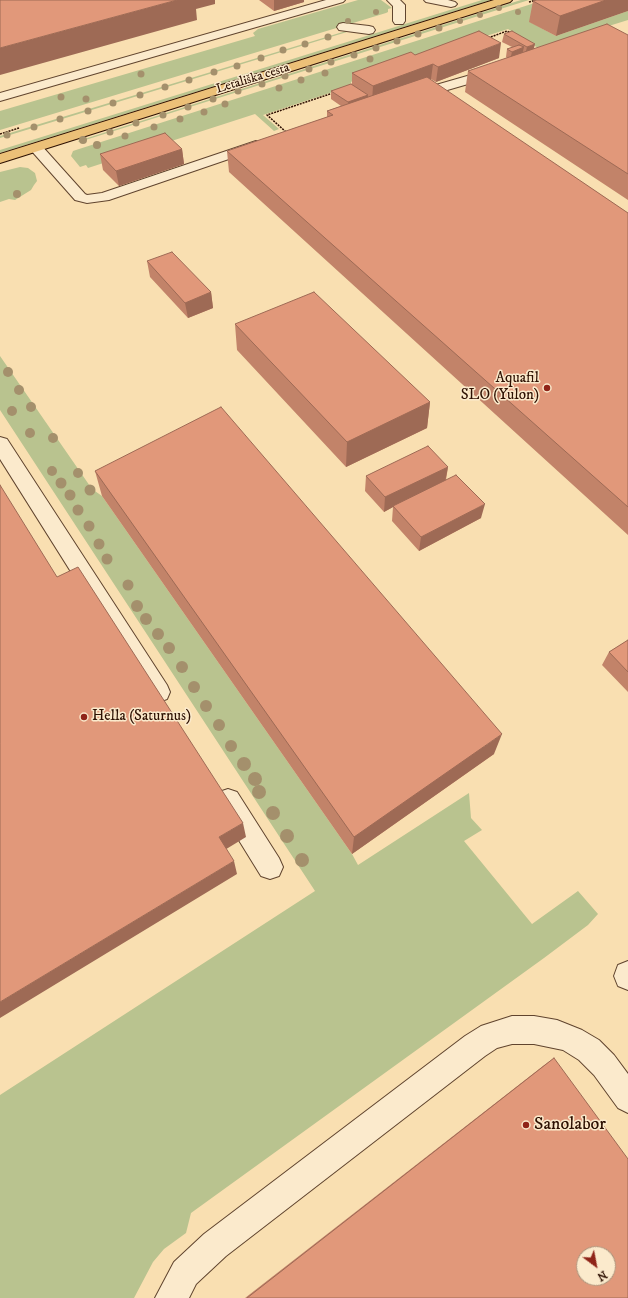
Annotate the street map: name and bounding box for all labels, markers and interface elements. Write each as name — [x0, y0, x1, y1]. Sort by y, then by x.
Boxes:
street label: Letališka cesta — [214, 60, 292, 98]
place label: Aquafil SLO (Yulon) — [461, 370, 539, 405]
marker: Aquafil SLO (Yulon) — [542, 383, 552, 393]
place label: Hella (Saturnus) — [92, 708, 191, 726]
marker: Hella (Saturnus) — [79, 712, 89, 722]
place label: Sanolabor — [534, 1114, 606, 1136]
marker: Sanolabor — [521, 1120, 531, 1130]
north arrow — [576, 1246, 616, 1286]
text: N — [594, 1267, 609, 1284]

